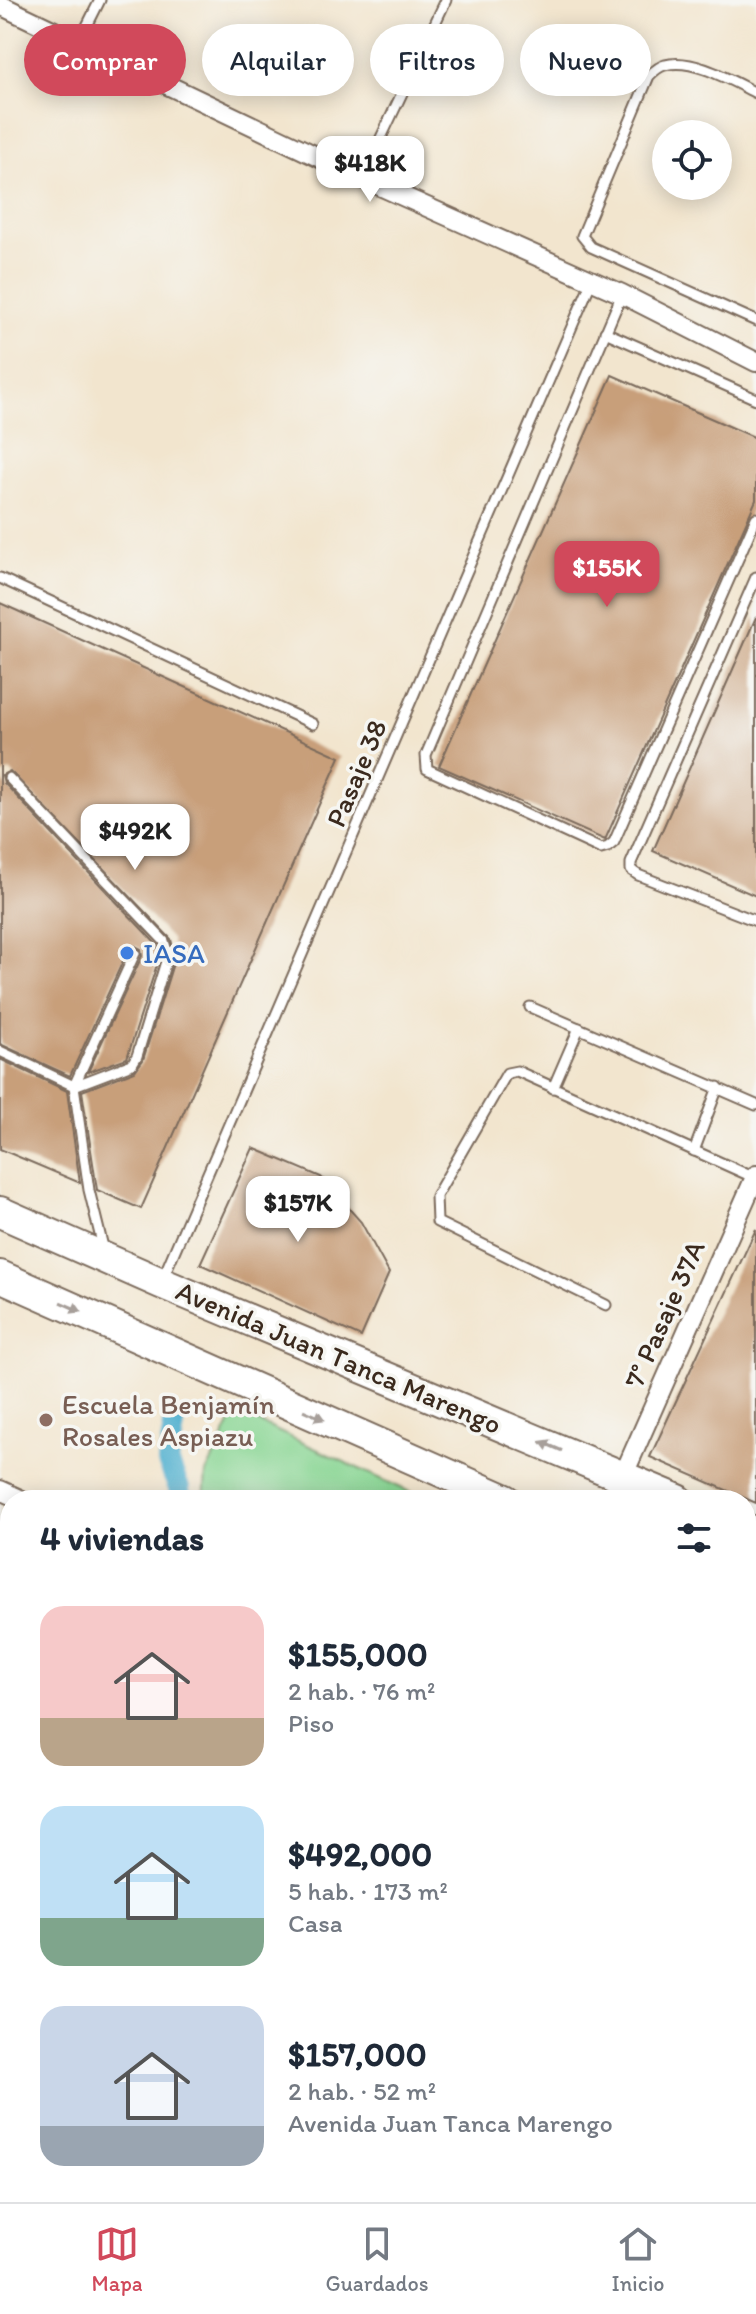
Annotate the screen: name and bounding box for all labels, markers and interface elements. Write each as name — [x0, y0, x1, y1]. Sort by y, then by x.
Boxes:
chip: Comprar — [24, 24, 186, 96]
chip: Alquilar — [202, 24, 354, 96]
chip: Filtros — [370, 24, 504, 96]
chip: Nuevo — [520, 24, 651, 96]
map controls — [652, 120, 732, 200]
button: locate — [652, 120, 732, 200]
pin: $418K — [314, 136, 426, 204]
text: $418K — [334, 146, 406, 178]
pin: $155K — [551, 541, 663, 609]
text: $155K — [572, 551, 642, 583]
street label: Pasaje 38 — [318, 714, 394, 832]
pin: $492K — [79, 804, 191, 872]
text: $492K — [99, 814, 171, 846]
place label: IASA — [143, 936, 205, 970]
marker: IASA — [118, 944, 136, 962]
pin: $157K — [242, 1176, 354, 1244]
text: $157K — [264, 1186, 332, 1218]
street label: 7° Pasaje 37A — [616, 1235, 712, 1393]
street label: Avenida Juan Tanca Marengo — [171, 1273, 507, 1441]
one-way arrow — [60, 1301, 83, 1314]
place label: Escuela Benjamín Rosales Aspiazu — [62, 1387, 275, 1453]
one-way arrow — [302, 1408, 326, 1421]
marker: Escuela Benjamín Rosales Aspiazu — [37, 1411, 55, 1429]
one-way arrow — [539, 1440, 563, 1453]
icon: filters — [672, 1516, 716, 1560]
text: 4 viviendas — [40, 1518, 204, 1559]
text: $155,000 — [288, 1634, 428, 1675]
icon: home — [104, 1638, 200, 1734]
text: 2 hab. · 76 m² — [288, 1675, 435, 1707]
text: Piso — [288, 1707, 334, 1739]
text: $492,000 — [288, 1834, 432, 1875]
icon: home — [104, 1838, 200, 1934]
text: 5 hab. · 173 m² — [288, 1875, 448, 1907]
text: Casa — [288, 1907, 343, 1939]
text: $157,000 — [288, 2034, 427, 2075]
icon: home — [104, 2038, 200, 2134]
text: 2 hab. · 52 m² — [288, 2075, 436, 2107]
text: Avenida Juan Tanca Marengo — [288, 2107, 613, 2139]
tab: Mapa — [91, 2222, 143, 2297]
tab: Guardados — [325, 2222, 429, 2297]
tab: Inicio — [611, 2222, 665, 2297]

